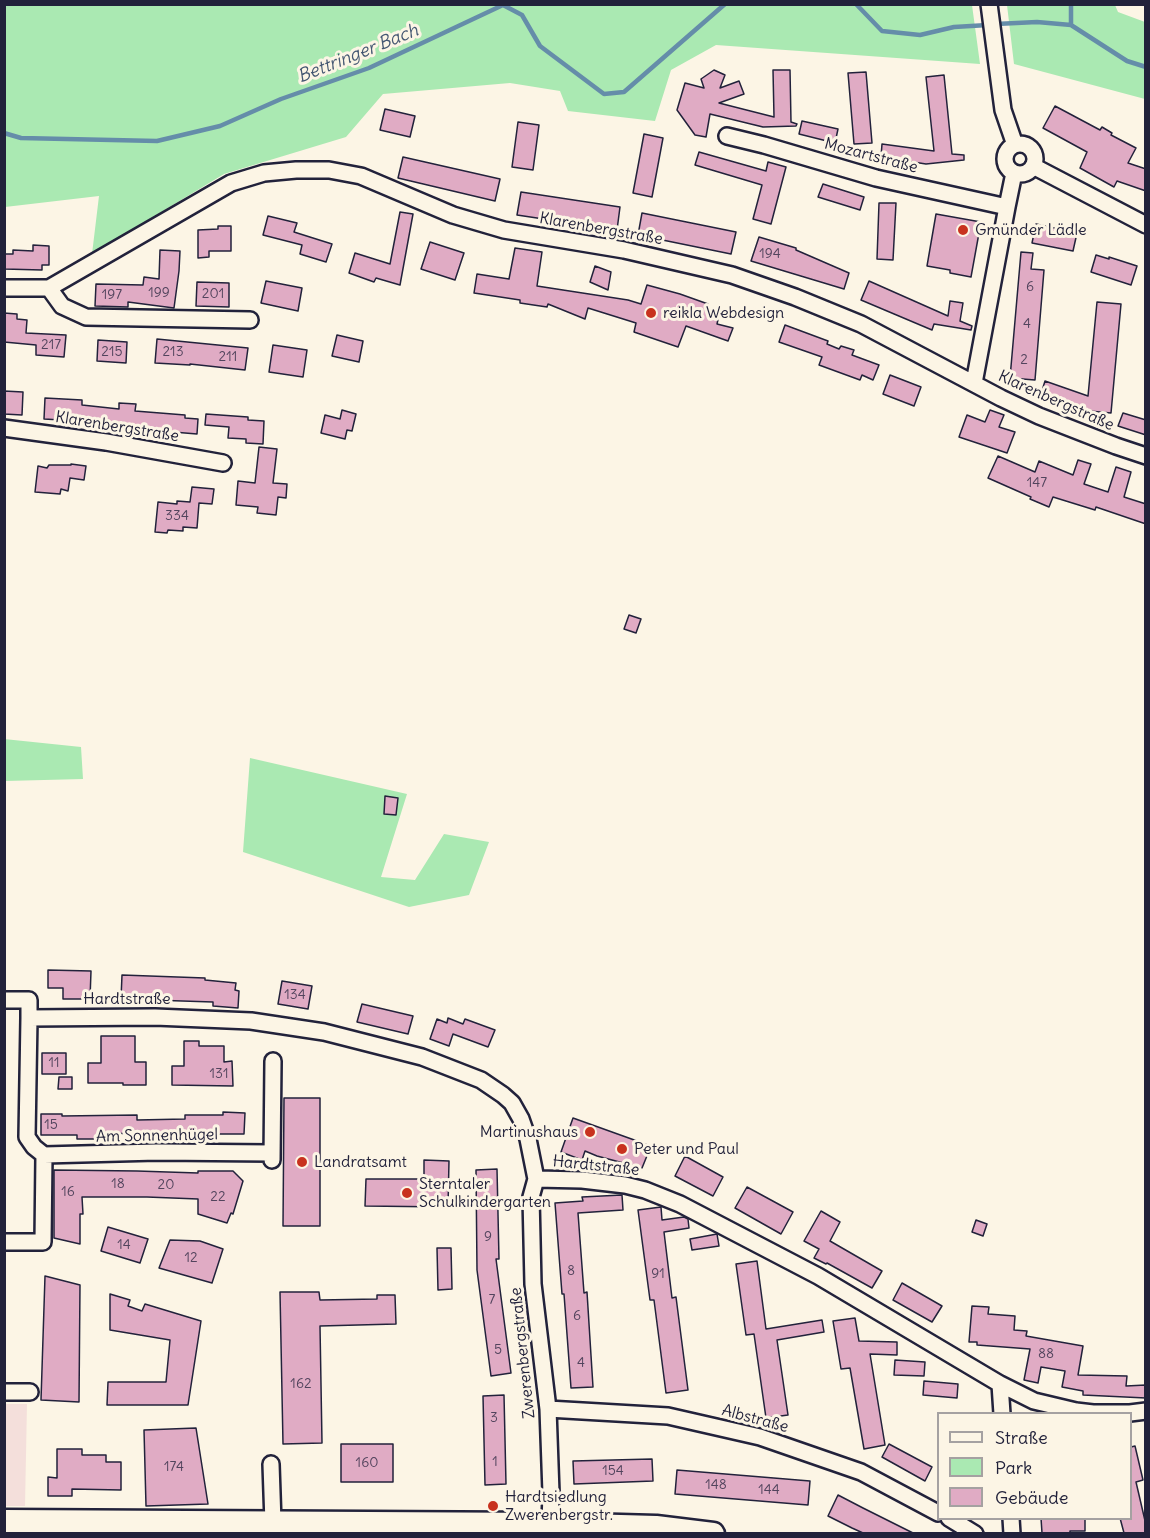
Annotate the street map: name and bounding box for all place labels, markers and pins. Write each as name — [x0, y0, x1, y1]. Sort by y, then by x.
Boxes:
place label: Gmünder Lädle — [975, 220, 1087, 240]
marker: Gmünder Lädle — [956, 223, 970, 237]
place label: reikla Webdesign — [663, 303, 784, 323]
marker: reikla Webdesign — [644, 306, 658, 320]
place label: Martinushaus — [480, 1122, 578, 1142]
marker: Martinushaus — [583, 1125, 597, 1139]
place label: Peter und Paul — [634, 1139, 739, 1159]
marker: Peter und Paul — [615, 1142, 629, 1156]
place label: Landratsamt — [314, 1152, 407, 1172]
marker: Landratsamt — [295, 1155, 309, 1169]
place label: Sterntaler Schulkindergarten — [419, 1174, 551, 1212]
marker: Sterntaler Schulkindergarten — [400, 1186, 414, 1200]
place label: Hardtsiedlung Zwerenbergstr. — [505, 1487, 613, 1525]
marker: Hardtsiedlung Zwerenbergstr. — [486, 1499, 500, 1513]

